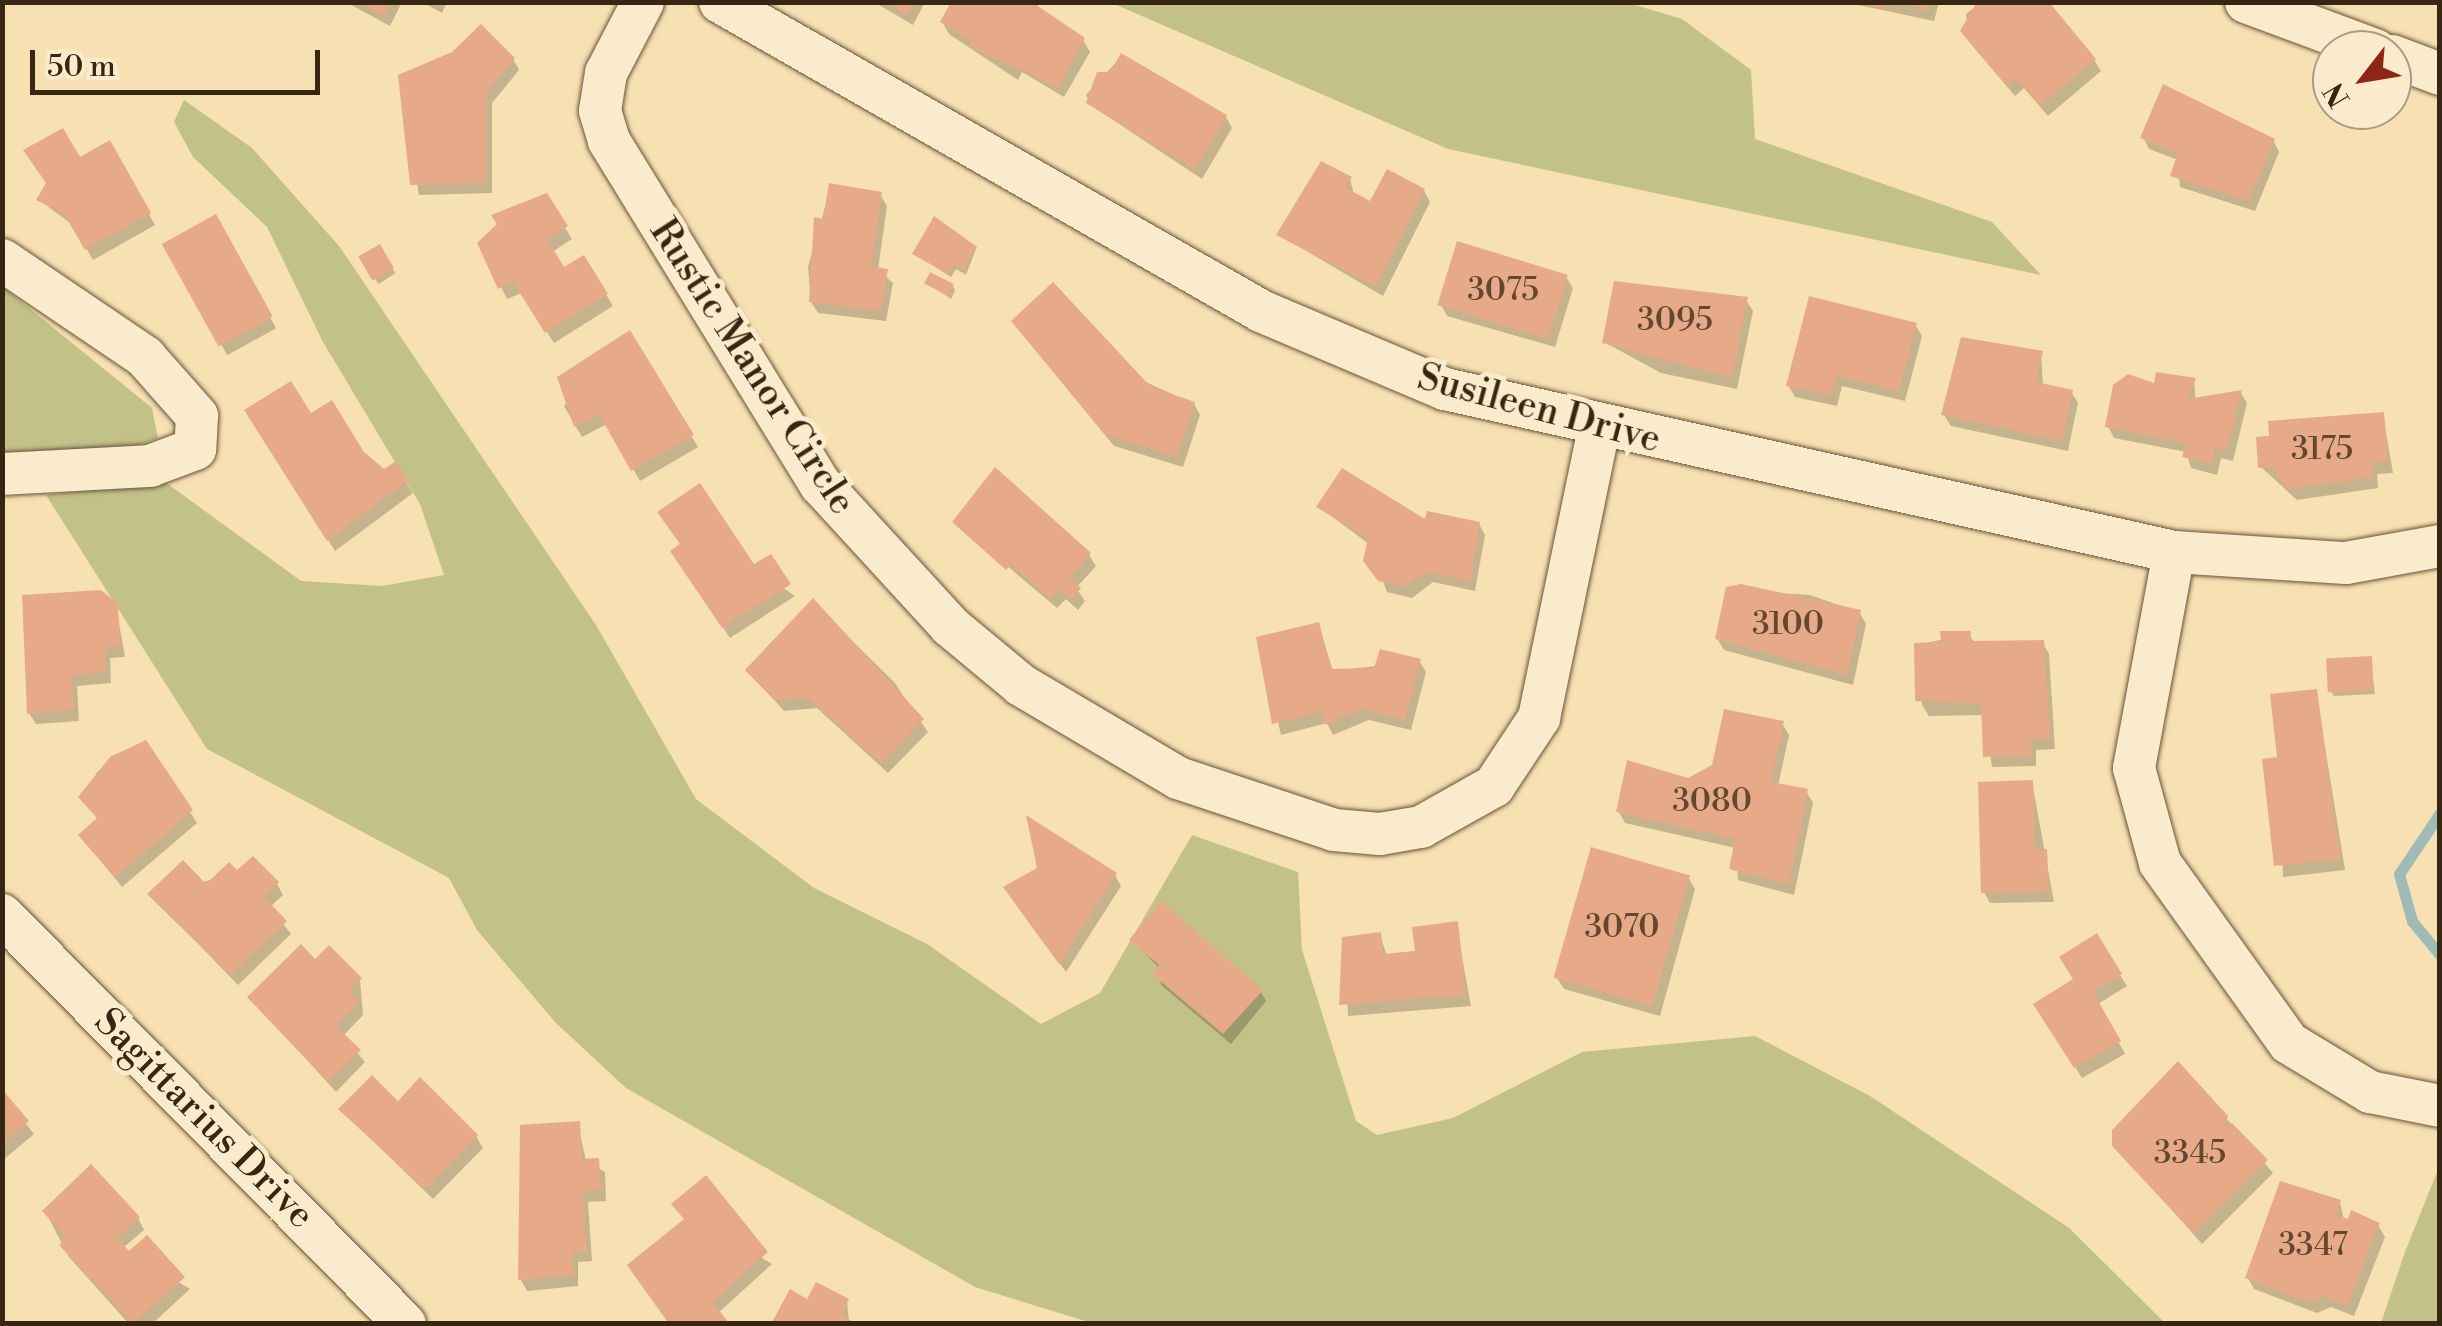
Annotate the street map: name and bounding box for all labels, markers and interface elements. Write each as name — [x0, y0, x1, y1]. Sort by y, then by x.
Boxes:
scale bar — [35, 30, 325, 92]
north arrow — [2312, 30, 2412, 130]
text: 50 m — [47, 48, 116, 86]
text: N — [2317, 76, 2358, 113]
street label: Rustic Manor Circle — [640, 211, 864, 523]
house number: 3075 — [1467, 271, 1539, 309]
house number: 3095 — [1637, 301, 1713, 339]
street label: Susileen Drive — [1413, 355, 1665, 463]
house number: 3175 — [2291, 430, 2353, 468]
house number: 3100 — [1752, 605, 1824, 643]
house number: 3080 — [1672, 782, 1752, 820]
house number: 3070 — [1584, 908, 1660, 946]
street label: Sagittarius Drive — [85, 1000, 323, 1238]
house number: 3345 — [2154, 1134, 2226, 1172]
house number: 3347 — [2278, 1226, 2348, 1264]

